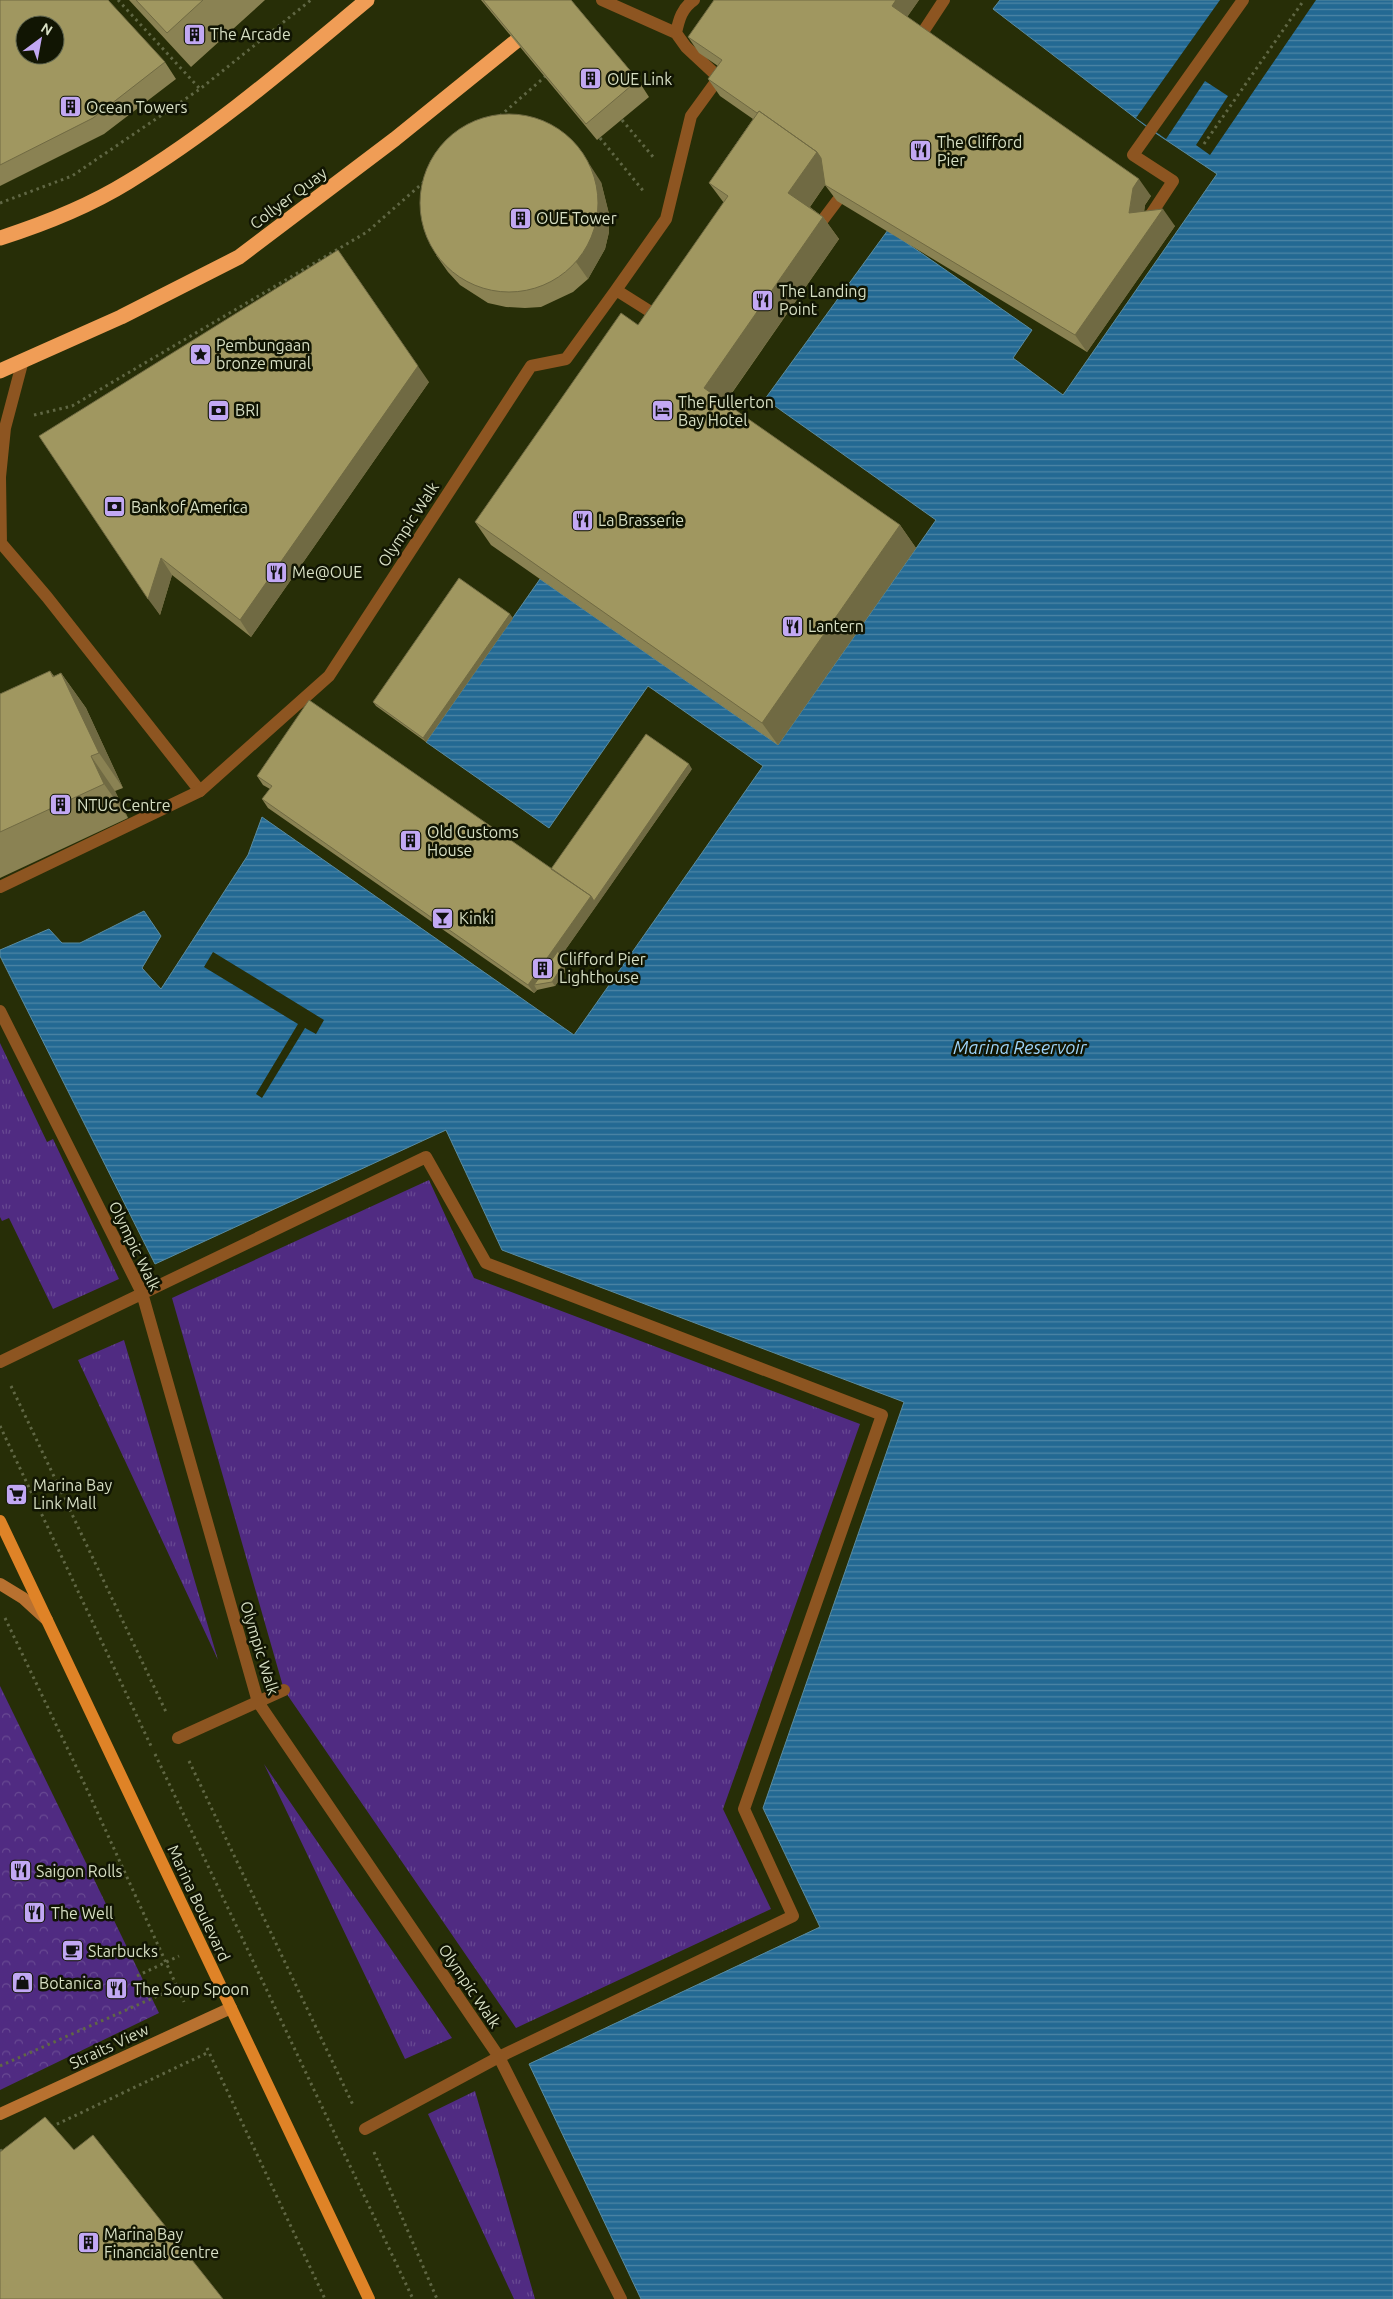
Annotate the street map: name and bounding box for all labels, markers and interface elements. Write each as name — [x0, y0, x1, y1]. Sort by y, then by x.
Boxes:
north arrow — [15, 15, 65, 65]
text: N — [38, 19, 56, 39]
building icon: The Arcade — [182, 22, 206, 46]
place label: The Arcade — [210, 25, 291, 43]
building icon: OUE Link — [579, 67, 603, 91]
place label: OUE Link — [607, 70, 672, 88]
building icon: Ocean Towers — [58, 95, 82, 119]
place label: Ocean Towers — [86, 98, 187, 116]
place label: The Clifford Pier — [937, 133, 1022, 169]
restaurant icon: The Clifford Pier — [909, 139, 933, 163]
street label: Collyer Quay — [246, 163, 330, 233]
building icon: OUE Tower — [508, 206, 532, 230]
place label: OUE Tower — [536, 209, 617, 227]
place label: The Landing Point — [779, 282, 867, 318]
restaurant icon: The Landing Point — [751, 288, 775, 312]
place label: Pembungaan bronze mural — [216, 336, 311, 372]
place icon: Pembungaan bronze mural — [188, 342, 212, 366]
place label: The Fullerton Bay Hotel — [678, 393, 774, 429]
bank icon: BRI — [207, 398, 231, 422]
hotel icon: The Fullerton Bay Hotel — [650, 399, 674, 423]
place label: BRI — [235, 401, 259, 419]
street label: Olympic Walk — [374, 478, 442, 570]
bank icon: Bank of America — [103, 495, 127, 519]
place label: Bank of America — [131, 498, 248, 516]
restaurant icon: La Brasserie — [570, 508, 594, 532]
place label: La Brasserie — [598, 511, 684, 529]
restaurant icon: Me@OUE — [264, 560, 288, 584]
place label: Me@OUE — [292, 563, 362, 581]
restaurant icon: Lantern — [780, 614, 804, 638]
place label: Lantern — [808, 617, 864, 635]
building icon: NTUC Centre — [49, 793, 73, 817]
place label: NTUC Centre — [77, 796, 171, 814]
place label: Old Customs House — [427, 823, 519, 859]
building icon: Old Customs House — [399, 829, 423, 853]
bar icon: Kinki — [431, 906, 455, 930]
place label: Kinki — [459, 909, 494, 927]
place label: Clifford Pier Lighthouse — [559, 950, 646, 986]
building icon: Clifford Pier Lighthouse — [531, 956, 555, 980]
water label: Marina Reservoir — [953, 1037, 1088, 1057]
street label: Olympic Walk — [106, 1198, 164, 1294]
place label: Marina Bay Link Mall — [33, 1476, 112, 1512]
supermarket icon: Marina Bay Link Mall — [5, 1482, 29, 1506]
street label: Olympic Walk — [237, 1599, 283, 1697]
street label: Marina Boulevard — [164, 1842, 234, 1964]
restaurant icon: Saigon Rolls — [8, 1859, 32, 1883]
place label: Saigon Rolls — [36, 1862, 123, 1880]
restaurant icon: The Well — [23, 1901, 47, 1925]
place label: The Well — [51, 1904, 113, 1922]
cafe icon: Starbucks — [60, 1939, 84, 1963]
street label: Olympic Walk — [435, 1941, 505, 2031]
place label: Starbucks — [88, 1942, 158, 1960]
shop icon: Botanica — [11, 1971, 35, 1995]
place label: Botanica — [39, 1974, 102, 1992]
restaurant icon: The Soup Spoon — [105, 1977, 129, 2001]
place label: The Soup Spoon — [133, 1980, 249, 1998]
street label: Straits View — [66, 2020, 152, 2072]
place label: Marina Bay Financial Centre — [104, 2225, 219, 2261]
building icon: Marina Bay Financial Centre — [76, 2231, 100, 2255]

